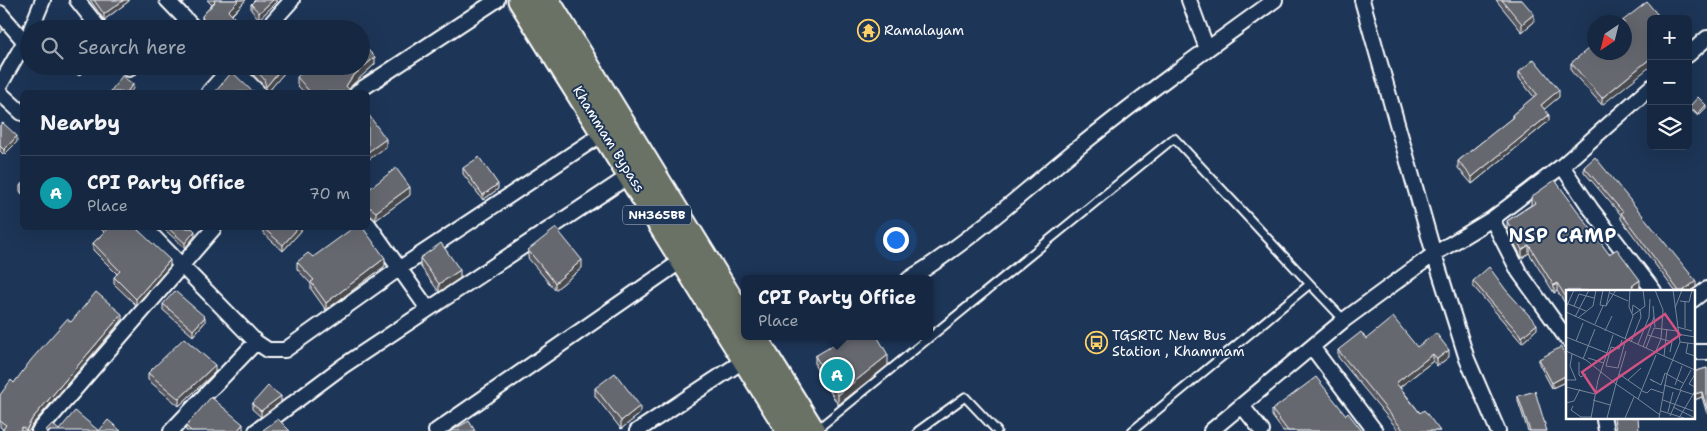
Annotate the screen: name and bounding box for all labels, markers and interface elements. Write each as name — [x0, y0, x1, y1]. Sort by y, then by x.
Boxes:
north arrow — [1587, 15, 1632, 60]
map controls — [1647, 15, 1692, 150]
button: + — [1647, 15, 1692, 60]
temple icon: Ramalayam — [856, 18, 880, 42]
search box — [20, 20, 370, 75]
place label: Ramalayam — [884, 21, 964, 39]
icon: search — [38, 34, 66, 62]
text: Search here — [78, 35, 187, 60]
button: − — [1647, 60, 1692, 105]
street label: Khammam Bypass — [569, 82, 649, 196]
button: layers — [1647, 105, 1692, 150]
text: Nearby — [40, 109, 120, 137]
text: CPI Party Office — [87, 170, 245, 195]
text: A — [50, 183, 62, 204]
text: 70 m — [309, 183, 350, 204]
text: Place — [87, 195, 128, 216]
road number: NH365BB — [623, 206, 691, 224]
district label: NSP CAMP — [1508, 223, 1618, 248]
your location — [883, 227, 909, 253]
popup — [741, 275, 933, 340]
text: CPI Party Office — [758, 285, 916, 310]
inset map — [1566, 290, 1694, 418]
text: Place — [758, 310, 799, 331]
place label: TGSRTC New Bus Station , Khammam — [1112, 326, 1245, 360]
bus stop icon: TGSRTC New Bus Station , Khammam — [1084, 331, 1108, 355]
pin: A — [821, 356, 853, 394]

